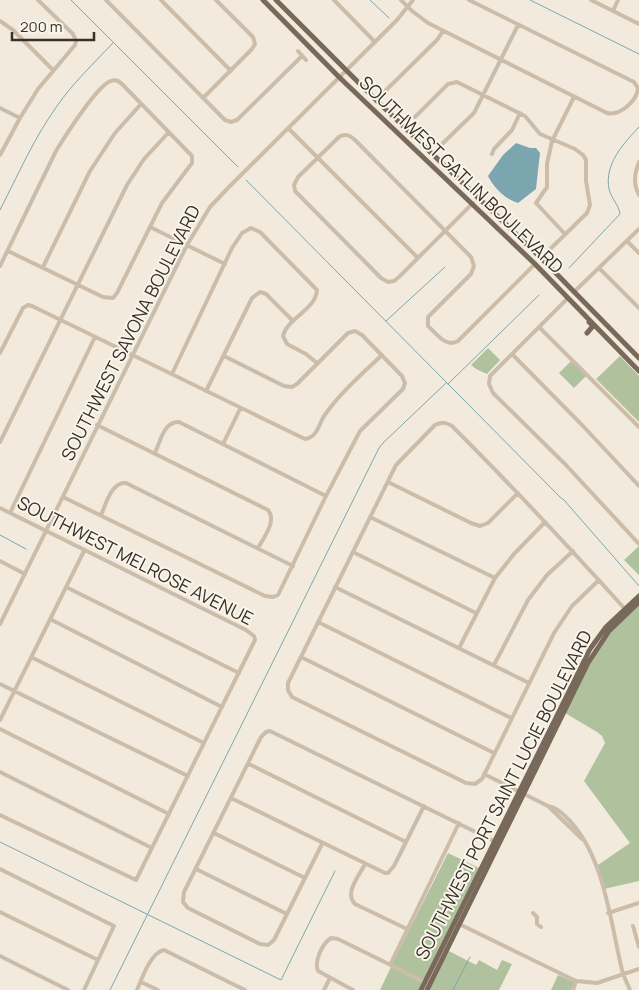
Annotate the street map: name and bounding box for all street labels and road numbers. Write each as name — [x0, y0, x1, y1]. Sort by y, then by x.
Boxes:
street label: SOUTHWEST GATLIN BOULEVARD — [355, 70, 569, 278]
street label: SOUTHWEST SAVONA BOULEVARD — [55, 201, 205, 465]
street label: SOUTHWEST MELROSE AVENUE — [13, 490, 258, 630]
street label: SOUTHWEST PORT SAINT LUCIE BOULEVARD — [409, 626, 597, 963]

